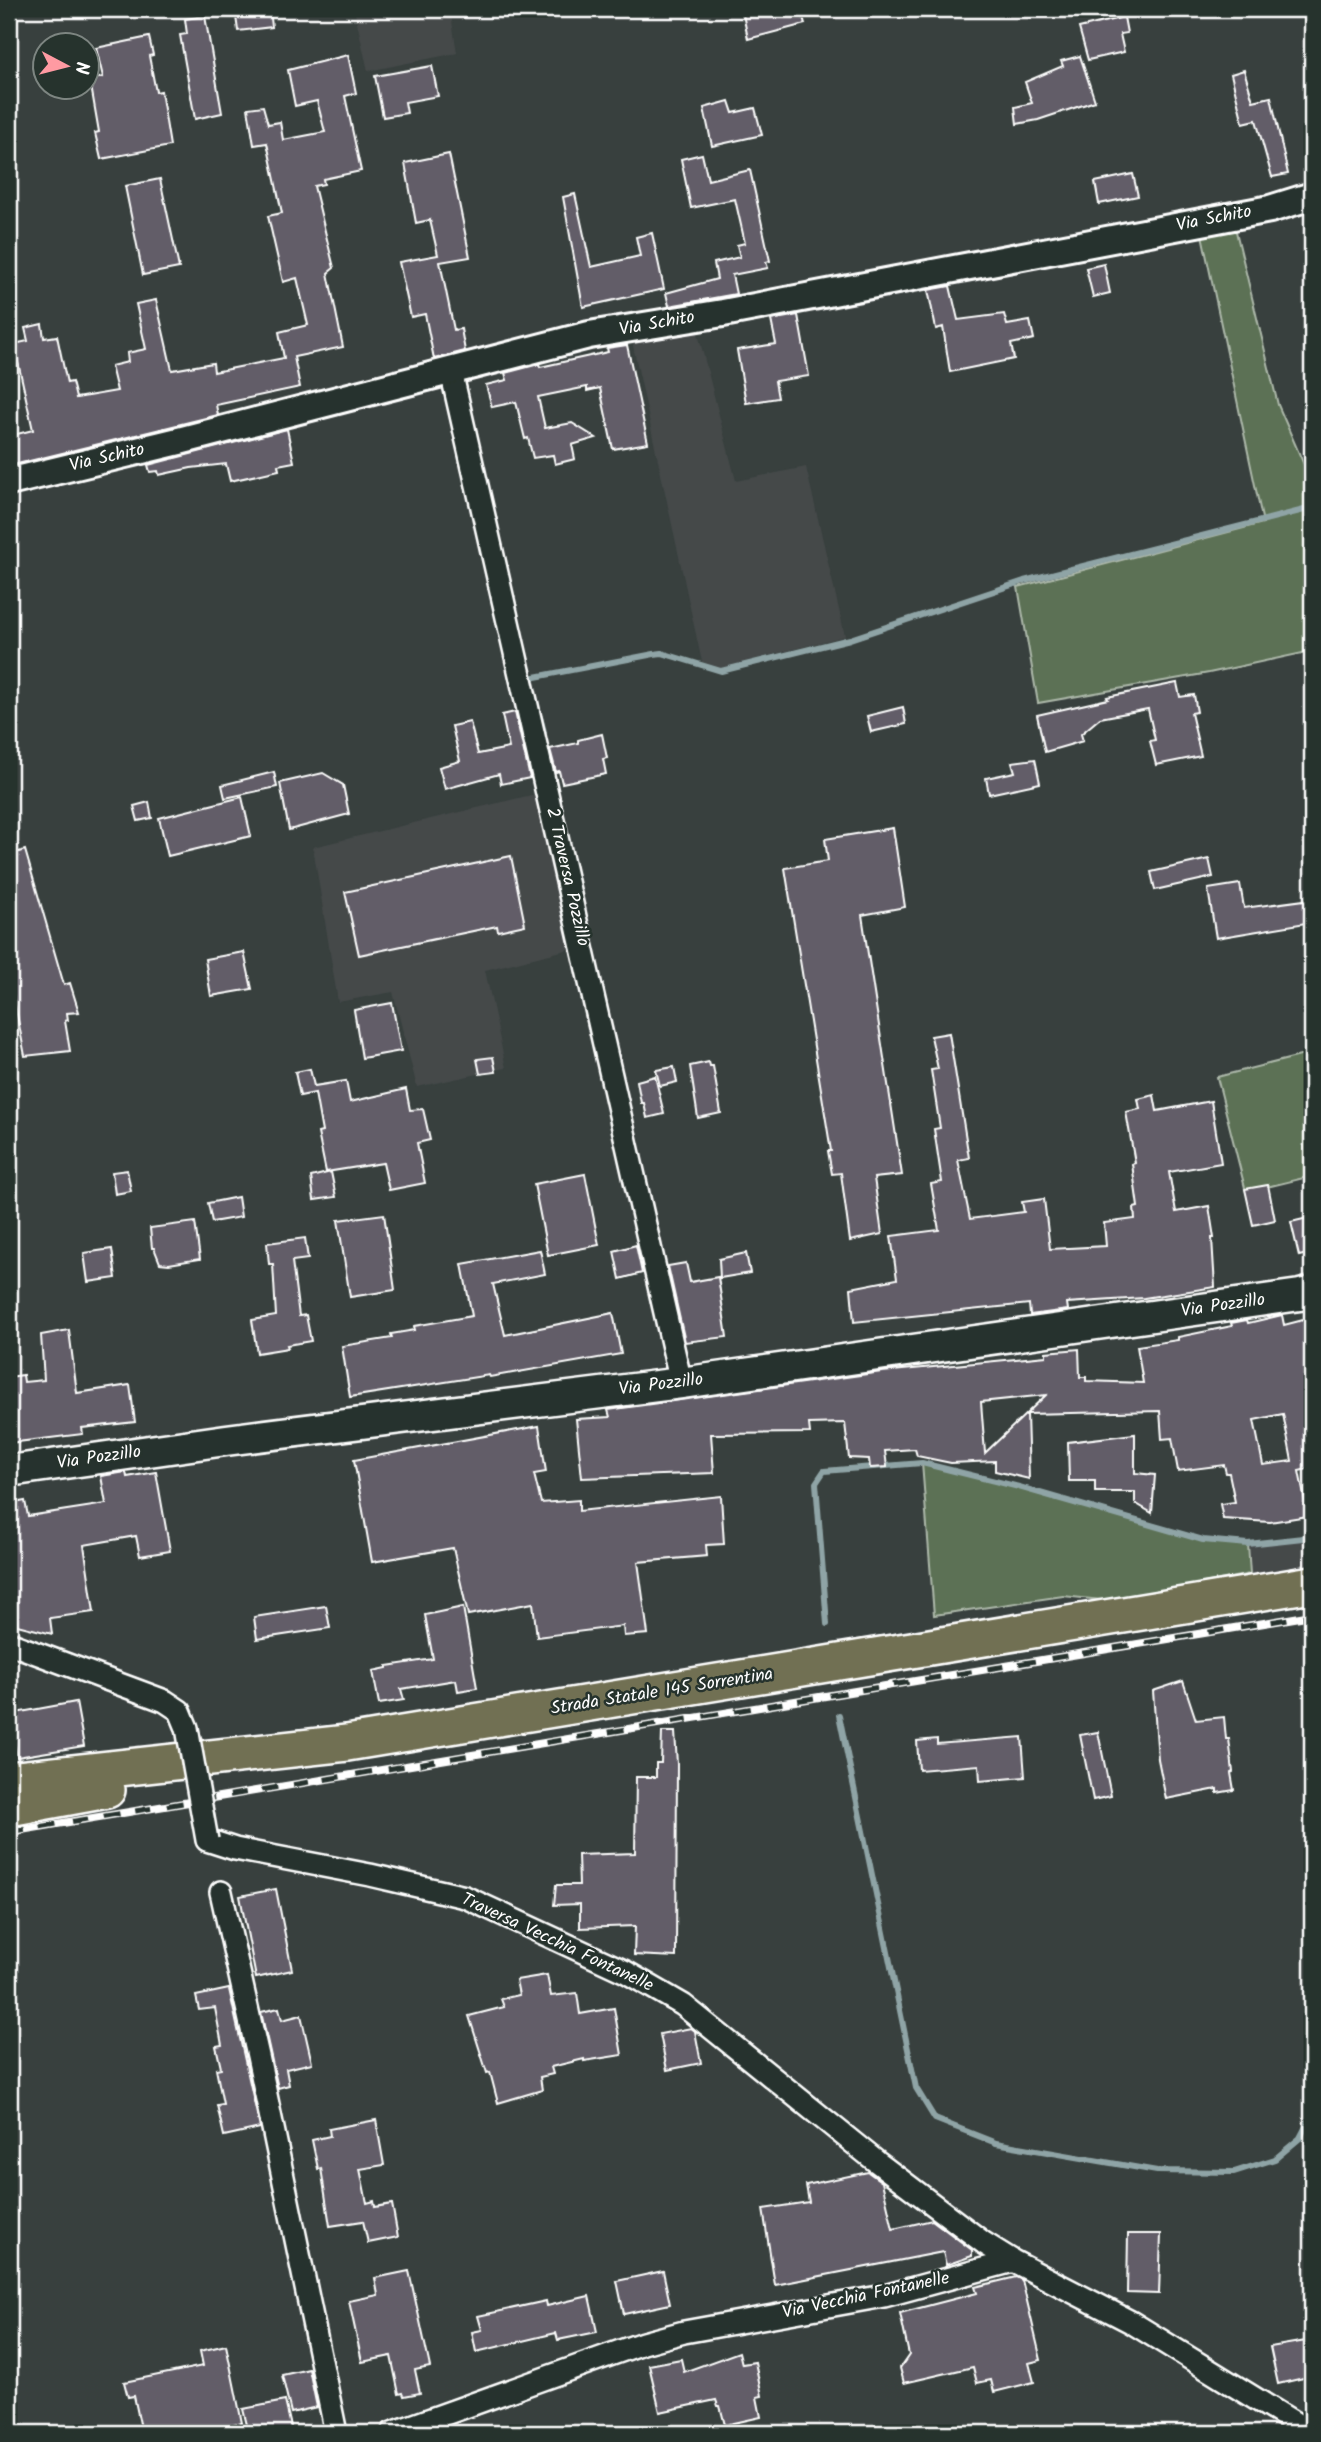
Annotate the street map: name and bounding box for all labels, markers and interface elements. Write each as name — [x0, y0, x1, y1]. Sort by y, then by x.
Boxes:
north arrow — [32, 32, 102, 102]
text: N — [65, 60, 97, 76]
street label: Via Schito — [1174, 198, 1254, 240]
street label: Via Schito — [617, 303, 697, 345]
street label: Via Schito — [67, 435, 147, 481]
street label: 2 Traversa Pozzillo — [537, 805, 597, 949]
street label: Via Pozzillo — [1179, 1286, 1267, 1326]
street label: Via Pozzillo — [617, 1365, 705, 1405]
street label: Via Pozzillo — [55, 1438, 143, 1478]
street label: Strada Statale 145 Sorrentina — [549, 1660, 775, 1724]
street label: Traversa Vecchia Fontanelle — [456, 1886, 658, 2000]
street label: Via Vecchia Fontanelle — [780, 2264, 952, 2328]

